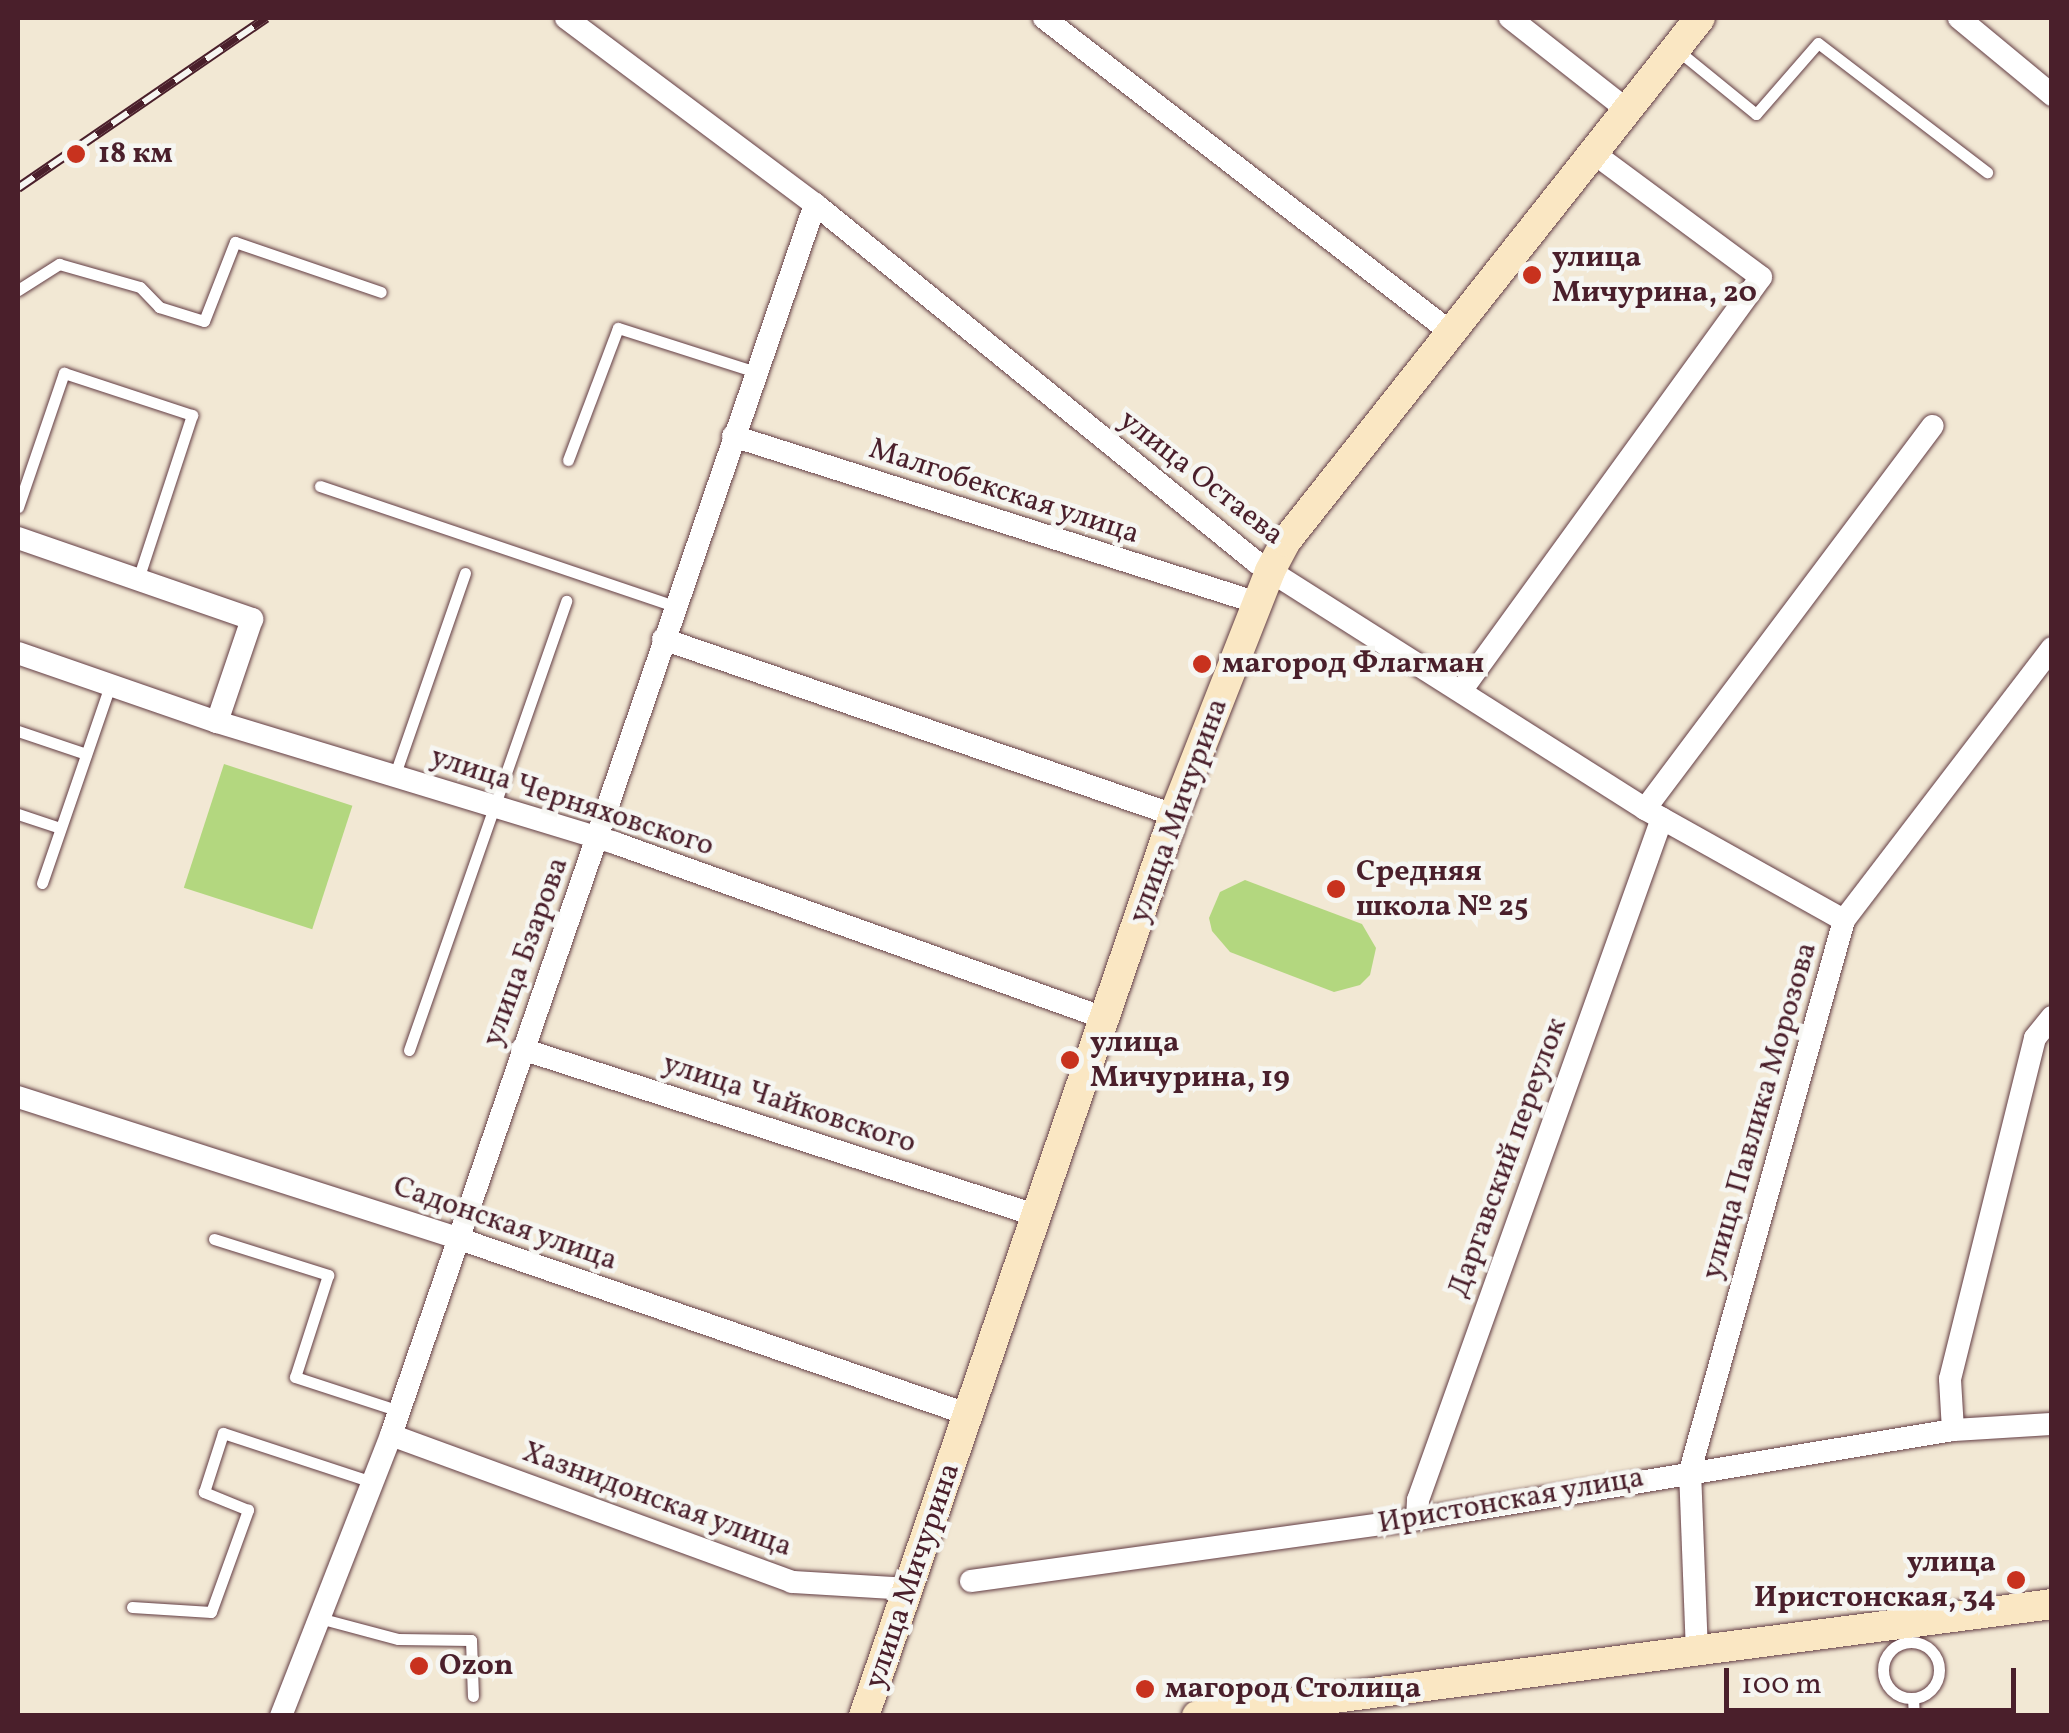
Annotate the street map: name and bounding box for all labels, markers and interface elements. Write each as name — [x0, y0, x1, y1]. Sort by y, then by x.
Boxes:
place label: 18 км — [98, 136, 173, 172]
marker: 18 км — [63, 141, 89, 167]
place label: улица Мичурина, 20 — [1552, 240, 1757, 310]
marker: улица Мичурина, 20 — [1521, 264, 1543, 286]
street label: улица Остаева — [1111, 402, 1291, 554]
street label: Малгобекская улица — [864, 431, 1144, 553]
place label: магород Флагман — [1222, 646, 1484, 682]
marker: магород Флагман — [1191, 653, 1213, 675]
street label: улица Мичурина — [1122, 694, 1236, 928]
street label: улица Черняховского — [426, 739, 718, 865]
street label: улица Бзарова — [475, 853, 577, 1051]
place label: Средняя школа № 25 — [1356, 854, 1528, 924]
marker: Средняя школа № 25 — [1325, 878, 1347, 900]
street label: улица Павлика Морозова — [1695, 938, 1825, 1284]
street label: Даргавский переулок — [1441, 1013, 1575, 1303]
place label: улица Мичурина, 19 — [1090, 1025, 1290, 1096]
street label: улица Чайковского — [658, 1046, 920, 1162]
marker: улица Мичурина, 19 — [1059, 1049, 1081, 1071]
street label: Садонская улица — [388, 1169, 622, 1279]
street label: Хазнидонская улица — [517, 1434, 797, 1566]
street label: улица Мичурина — [857, 1458, 969, 1694]
street label: Иристонская улица — [1375, 1460, 1647, 1542]
place label: улица Иристонская, 34 — [1754, 1545, 1996, 1616]
marker: улица Иристонская, 34 — [2005, 1569, 2027, 1591]
place label: Ozon — [439, 1648, 513, 1684]
scale bar — [1729, 1648, 2022, 1710]
marker: Ozon — [408, 1655, 430, 1677]
text: 100 m — [1741, 1664, 1822, 1706]
place label: магород Столица — [1165, 1671, 1421, 1707]
marker: магород Столица — [1134, 1678, 1156, 1700]

